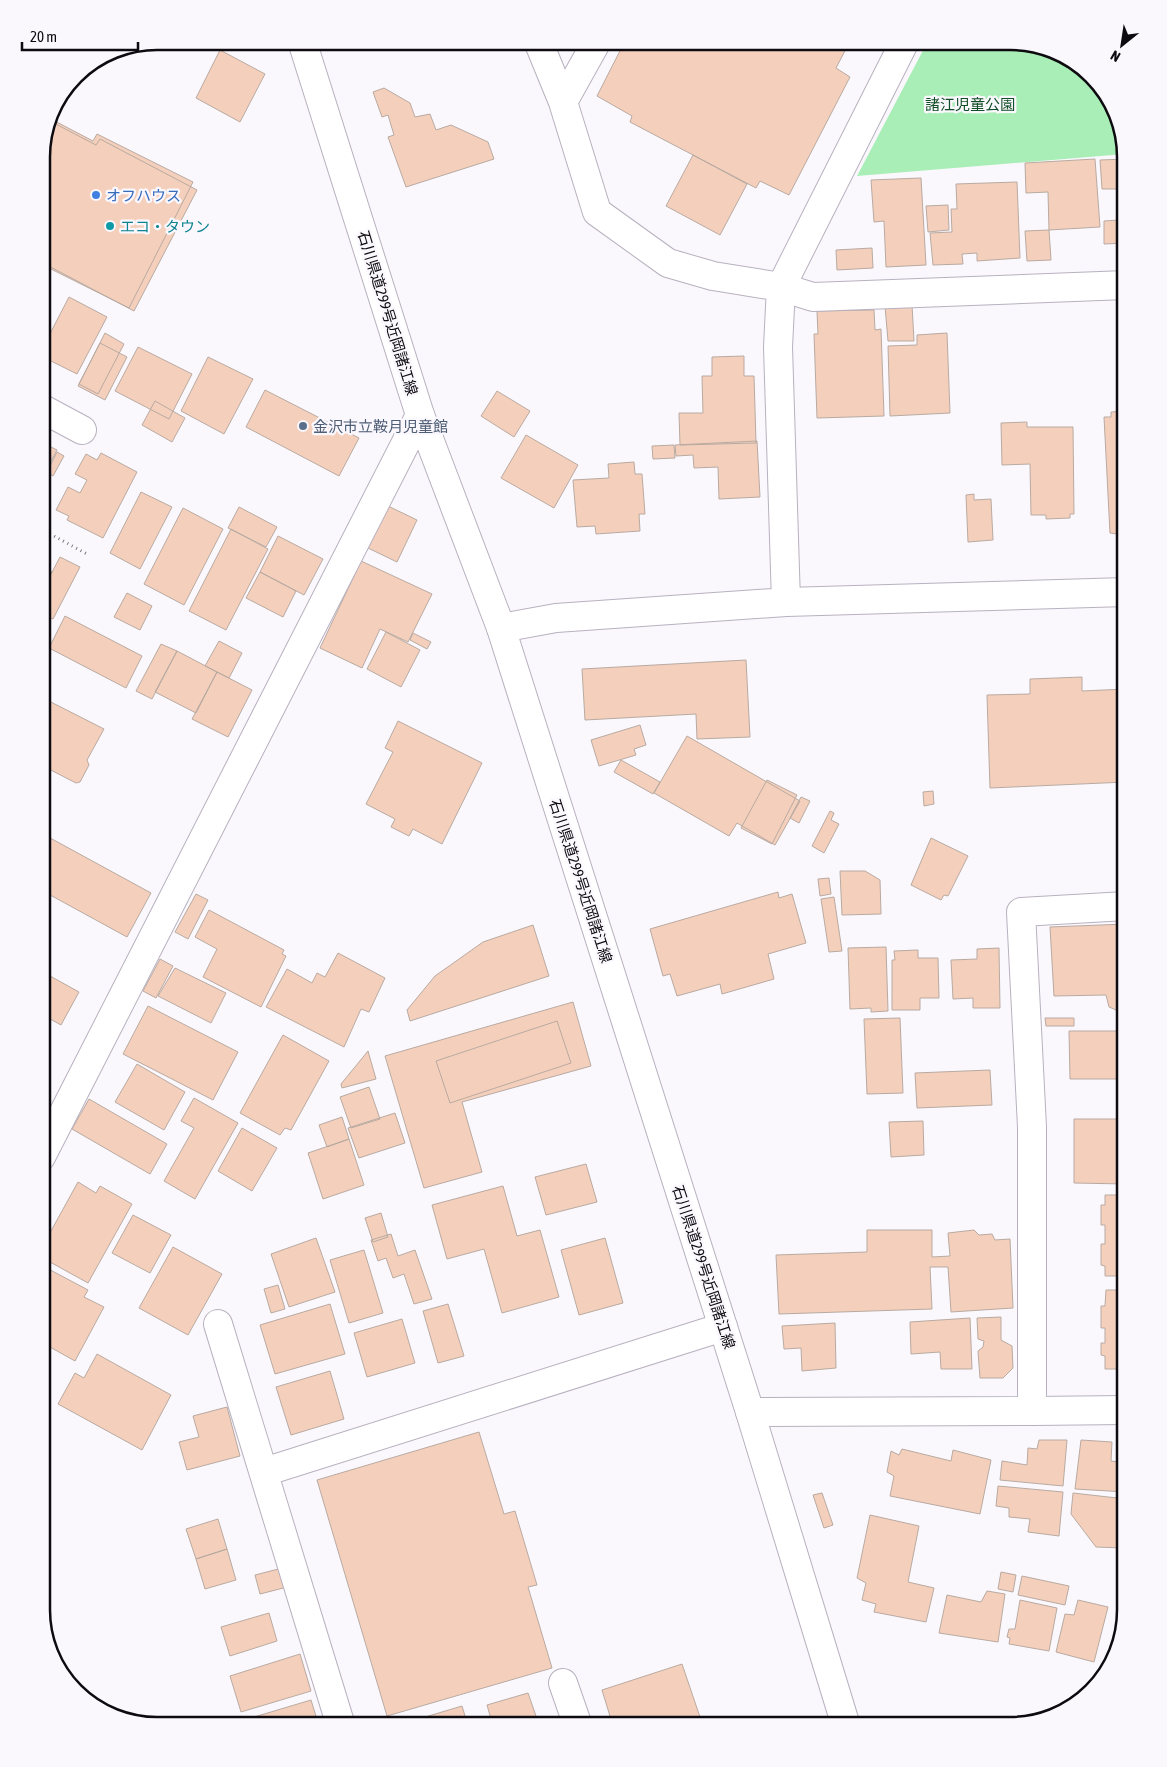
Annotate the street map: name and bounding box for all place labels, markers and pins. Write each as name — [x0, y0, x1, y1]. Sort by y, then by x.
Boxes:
place label: オフハウス — [106, 187, 181, 204]
marker: オフハウス — [90, 189, 102, 201]
place label: エコ・タウン — [120, 218, 210, 235]
marker: エコ・タウン — [104, 220, 116, 232]
place label: 金沢市立鞍月児童館 — [313, 418, 448, 435]
marker: 金沢市立鞍月児童館 — [297, 420, 309, 432]

